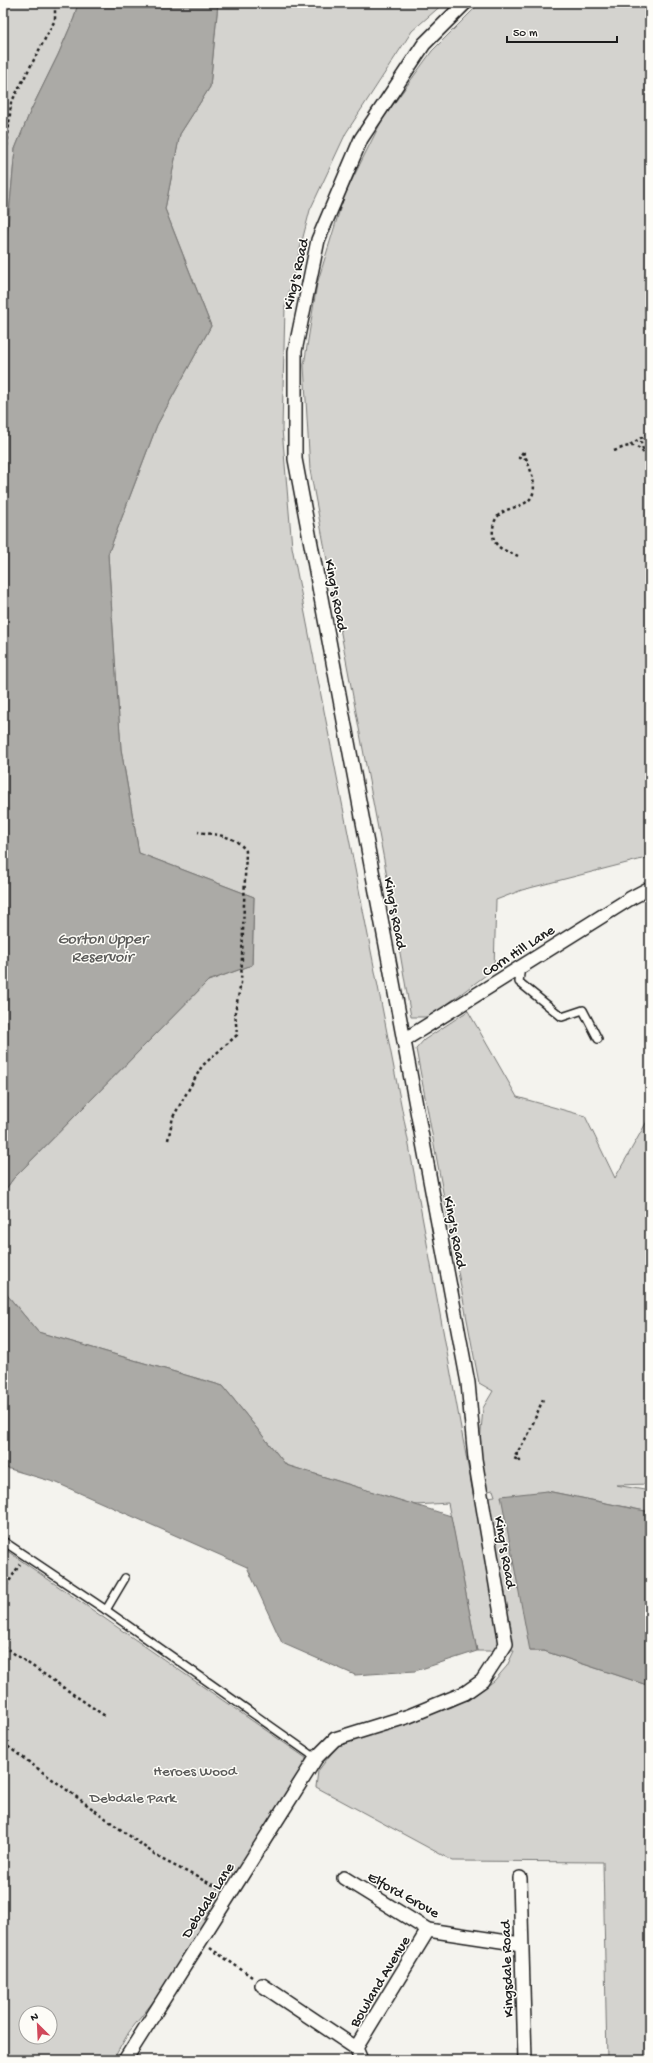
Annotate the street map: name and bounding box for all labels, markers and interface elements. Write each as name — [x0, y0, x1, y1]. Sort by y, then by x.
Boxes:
scale bar — [507, 18, 617, 44]
text: 50 m — [513, 27, 538, 41]
street label: King's Road — [280, 236, 314, 312]
street label: King's Road — [319, 558, 351, 634]
street label: King's Road — [378, 876, 410, 952]
street label: Corn Hill Lane — [480, 922, 559, 982]
water label: Gorton Upper Reservoir — [57, 931, 150, 968]
street label: King's Road — [438, 1195, 470, 1271]
street label: King's Road — [489, 1515, 519, 1591]
park label: Heroes Wood — [153, 1763, 238, 1781]
park label: Debdale Park — [89, 1790, 177, 1808]
street label: Debdale Lane — [178, 1860, 239, 1943]
street label: Elford Grove — [364, 1869, 442, 1923]
street label: Kingsdale Road — [497, 1919, 519, 2018]
street label: Bowland Avenue — [346, 1933, 415, 2032]
north arrow — [18, 2005, 58, 2045]
text: N — [29, 2011, 40, 2025]

